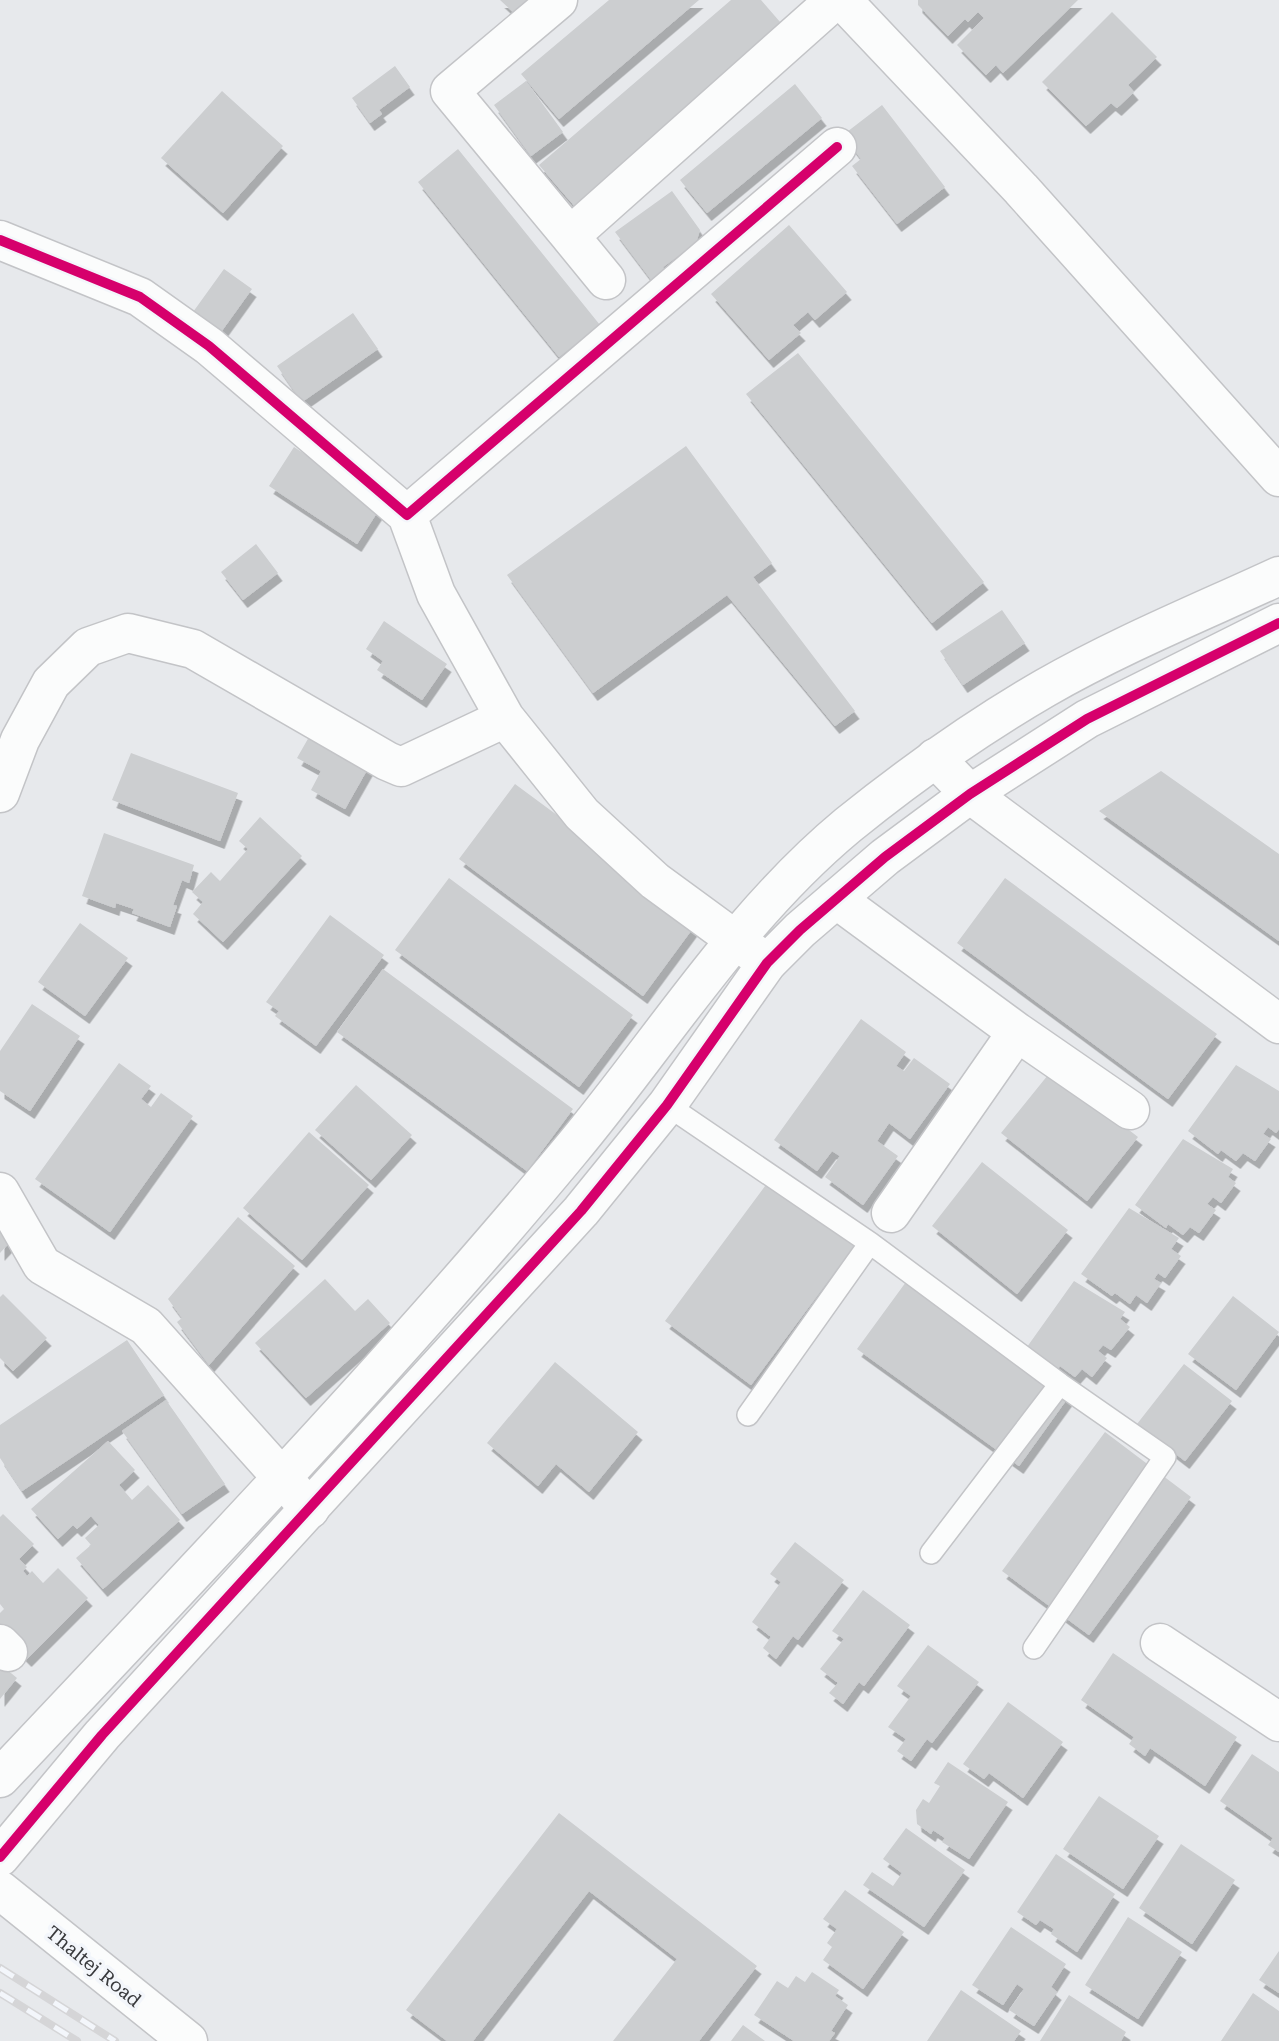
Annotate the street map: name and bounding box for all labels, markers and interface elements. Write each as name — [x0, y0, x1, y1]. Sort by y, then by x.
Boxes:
street label: Thaltej Road — [42, 1921, 146, 2012]

